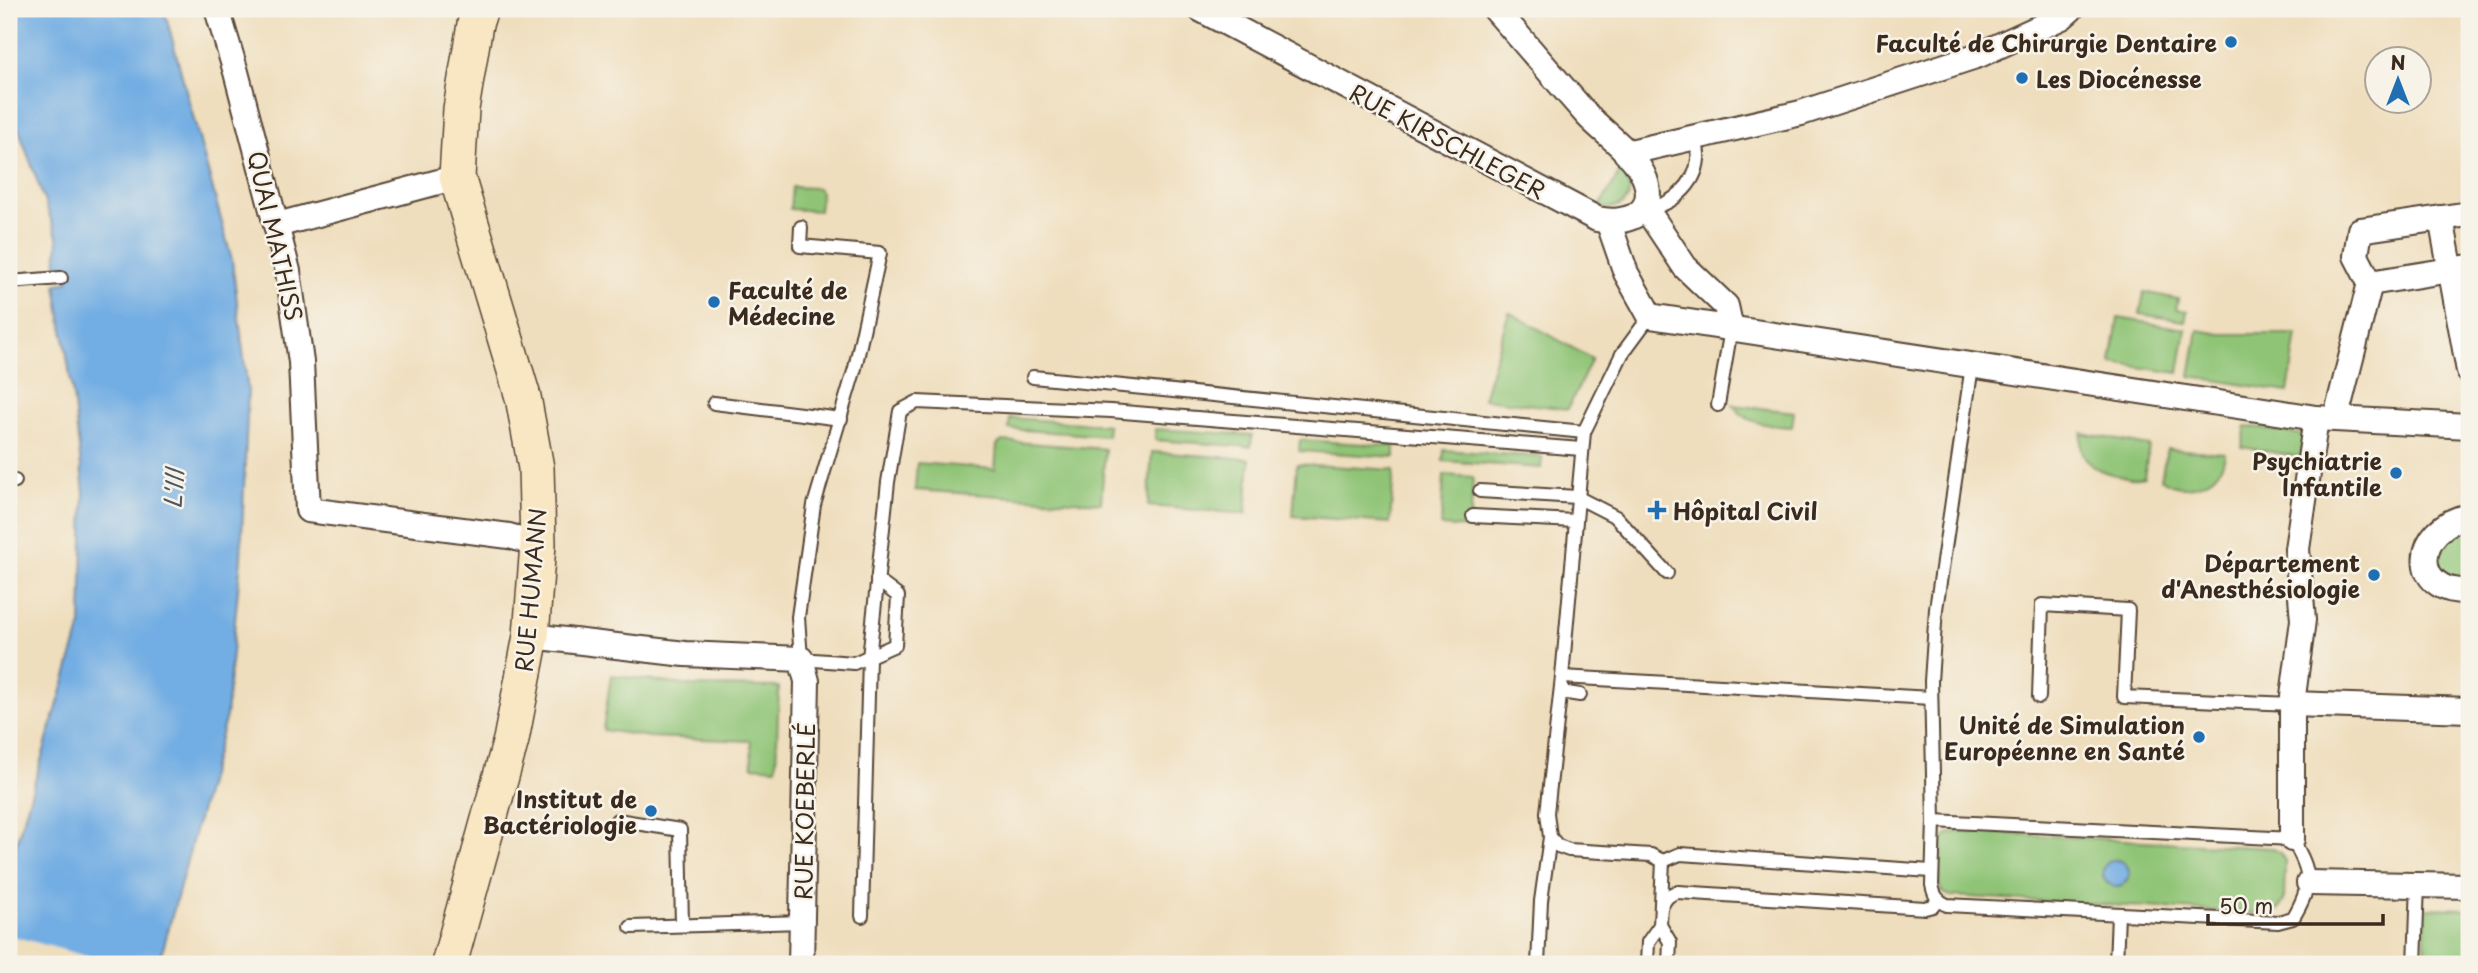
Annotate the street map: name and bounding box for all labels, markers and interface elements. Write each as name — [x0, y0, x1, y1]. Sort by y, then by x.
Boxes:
place label: Faculté de Chirurgie Dentaire — [1875, 25, 2218, 60]
marker: Faculté de Chirurgie Dentaire — [2223, 34, 2239, 50]
north arrow — [2362, 46, 2432, 116]
text: N — [2390, 48, 2406, 76]
place label: Les Diocénesse — [2036, 61, 2202, 96]
marker: Les Diocénesse — [2014, 70, 2030, 86]
street label: RUE KIRSCHLEGER — [1343, 74, 1553, 208]
street label: QUAI MATHISS — [239, 148, 313, 324]
place label: Faculté de Médecine — [728, 272, 848, 333]
marker: Faculté de Médecine — [706, 294, 722, 310]
place label: Psychiatrie Infantile — [2252, 443, 2383, 504]
water label: L'Ill — [153, 465, 193, 510]
marker: Psychiatrie Infantile — [2388, 465, 2404, 481]
place label: Hôpital Civil — [1673, 493, 1817, 528]
marker: Hôpital Civil — [1647, 500, 1667, 520]
street label: RUE HUMANN — [505, 506, 555, 674]
place label: Département d'Anesthésiologie — [2161, 545, 2361, 606]
marker: Département d'Anesthésiologie — [2366, 567, 2382, 583]
place label: Unité de Simulation Européenne en Santé — [1944, 707, 2186, 768]
street label: RUE KOEBERLÉ — [785, 722, 823, 900]
marker: Unité de Simulation Européenne en Santé — [2191, 729, 2207, 745]
place label: Institut de Bactériologie — [482, 781, 638, 842]
marker: Institut de Bactériologie — [643, 803, 659, 819]
scale bar — [2208, 882, 2384, 926]
text: 50 m — [2219, 889, 2273, 921]

